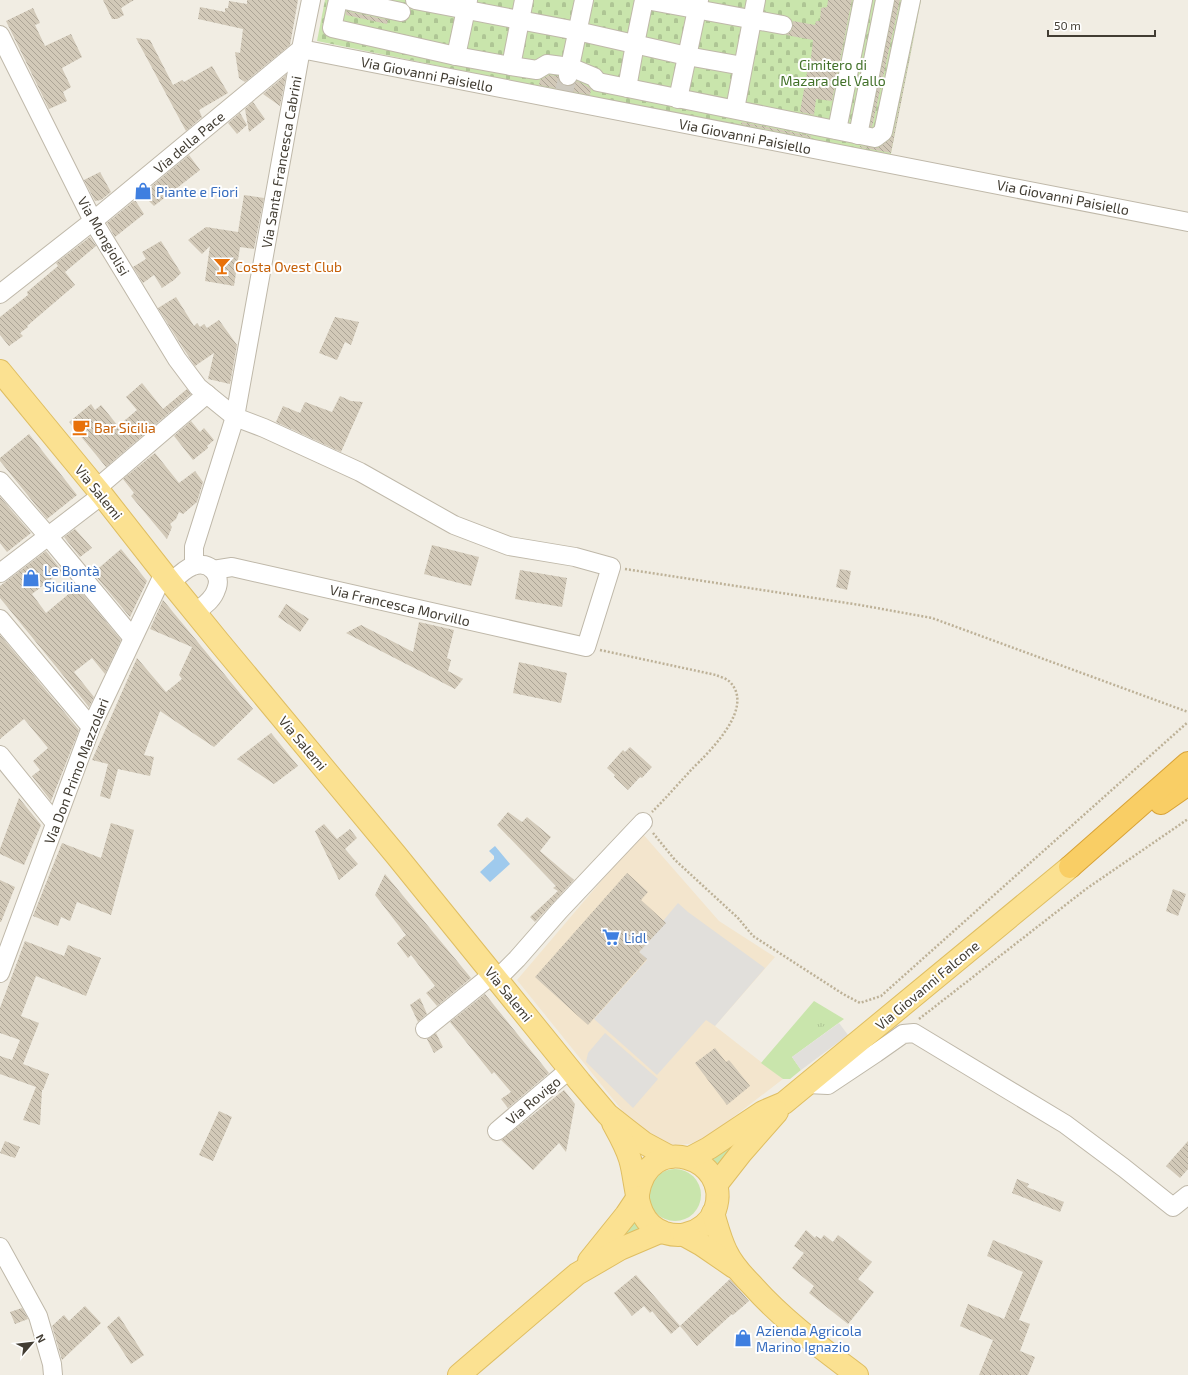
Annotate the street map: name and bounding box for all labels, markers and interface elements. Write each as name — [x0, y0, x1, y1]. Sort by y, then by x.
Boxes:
scale bar — [1048, 12, 1155, 38]
text: 50 m — [1054, 18, 1081, 32]
street label: Via Giovanni Paisiello — [359, 53, 495, 95]
park label: Cimitero di Mazara del Vallo — [780, 56, 886, 89]
street label: Via Santa Francesca Cabrini — [257, 74, 305, 250]
street label: Via della Pace — [150, 107, 228, 177]
street label: Via Giovanni Paisiello — [677, 115, 813, 157]
street label: Via Giovanni Paisiello — [995, 176, 1131, 218]
shop icon: Piante e Fiori — [133, 181, 153, 201]
place label: Piante e Fiori — [156, 183, 238, 200]
street label: Via Mongiolisi — [74, 193, 134, 279]
bar icon: Costa Ovest Club — [212, 256, 232, 276]
place label: Costa Ovest Club — [235, 258, 342, 275]
cafe icon: Bar Sicilia — [71, 417, 91, 437]
place label: Bar Sicilia — [94, 419, 156, 436]
street label: Via Salemi — [72, 461, 126, 523]
place label: Le Bontà Siciliane — [44, 562, 100, 595]
shop icon: Le Bontà Siciliane — [21, 568, 41, 588]
street label: Via Francesca Morvillo — [328, 581, 472, 629]
street label: Via Don Primo Mazzolari — [40, 696, 112, 846]
street label: Via Salemi — [275, 712, 331, 774]
supermarket icon: Lidl — [601, 927, 621, 947]
place label: Lidl — [624, 929, 648, 946]
street label: Via Giovanni Falcone — [872, 937, 982, 1033]
street label: Via Salemi — [482, 963, 536, 1025]
street label: Via Rovigo — [502, 1072, 564, 1128]
place label: Azienda Agricola Marino Ignazio — [756, 1322, 862, 1355]
north arrow — [12, 1323, 52, 1363]
shop icon: Azienda Agricola Marino Ignazio — [733, 1328, 753, 1348]
text: N — [34, 1332, 49, 1345]

